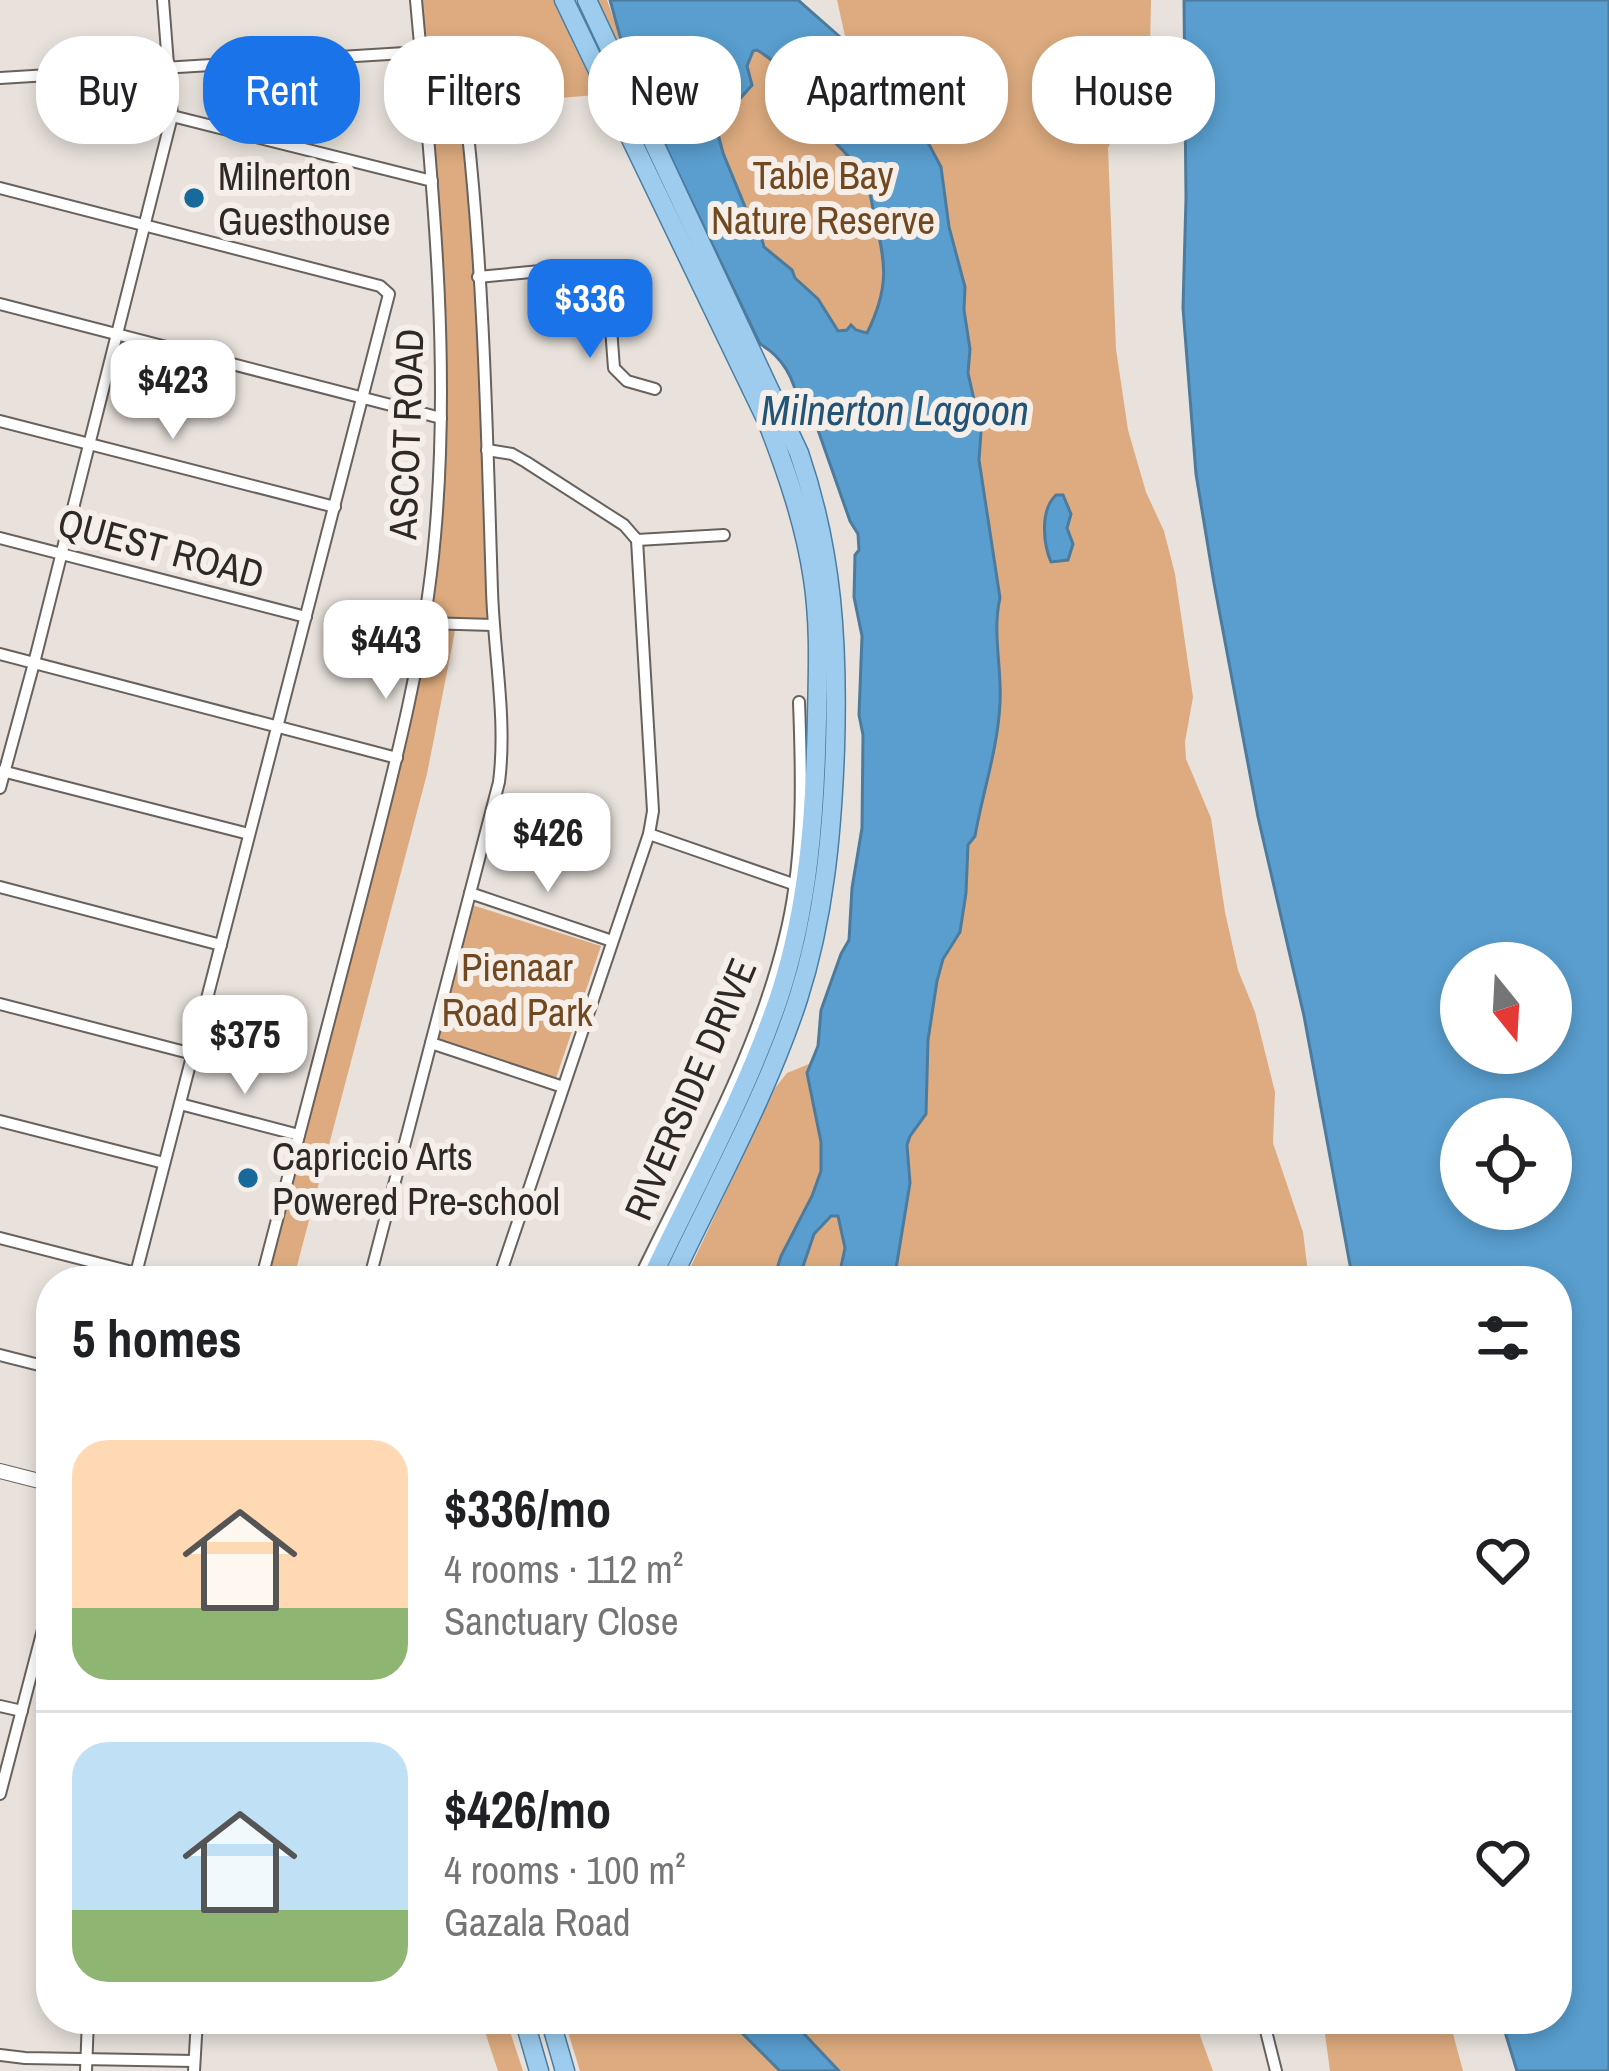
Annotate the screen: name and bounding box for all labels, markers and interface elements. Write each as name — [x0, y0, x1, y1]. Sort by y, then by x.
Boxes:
chip: Buy — [36, 36, 179, 144]
chip: Rent — [203, 36, 360, 144]
chip: Filters — [384, 36, 564, 144]
chip: New — [588, 36, 741, 144]
chip: Apartment — [765, 36, 1008, 144]
chip: House — [1032, 36, 1215, 144]
park label: Table Bay Nature Reserve — [711, 149, 935, 246]
place label: Milnerton Guesthouse — [218, 150, 390, 247]
marker: Milnerton Guesthouse — [181, 185, 207, 211]
pin: $336 — [519, 259, 661, 361]
text: $336 — [554, 272, 626, 324]
street label: ASCOT ROAD — [376, 328, 436, 541]
pin: $423 — [102, 340, 244, 442]
text: $423 — [137, 353, 209, 405]
water label: Milnerton Lagoon — [761, 382, 1029, 438]
street label: QUEST ROAD — [52, 496, 270, 600]
pin: $443 — [315, 600, 457, 702]
text: $443 — [350, 613, 422, 665]
pin: $426 — [477, 793, 619, 895]
text: $426 — [512, 806, 584, 858]
park label: Pienaar Road Park — [441, 941, 594, 1038]
north arrow — [1440, 942, 1572, 1074]
map controls — [1440, 942, 1572, 1230]
street label: RIVERSIDE DRIVE — [612, 950, 768, 1228]
pin: $375 — [174, 995, 316, 1097]
text: $375 — [209, 1008, 281, 1060]
button: locate — [1440, 1098, 1572, 1230]
place label: Capriccio Arts Powered Pre-school — [272, 1130, 560, 1227]
marker: Capriccio Arts Powered Pre-school — [235, 1165, 261, 1191]
text: 5 homes — [72, 1304, 242, 1373]
icon: filters — [1470, 1305, 1536, 1371]
text: $336/mo — [444, 1474, 611, 1543]
icon: home — [168, 1488, 312, 1632]
icon: heart — [1470, 1527, 1536, 1593]
text: 4 rooms · 112 m² — [444, 1543, 683, 1595]
text: Sanctuary Close — [444, 1595, 679, 1647]
text: $426/mo — [444, 1775, 611, 1844]
icon: home — [168, 1790, 312, 1934]
icon: heart — [1470, 1829, 1536, 1895]
text: 4 rooms · 100 m² — [444, 1844, 686, 1896]
text: Gazala Road — [444, 1896, 631, 1948]

